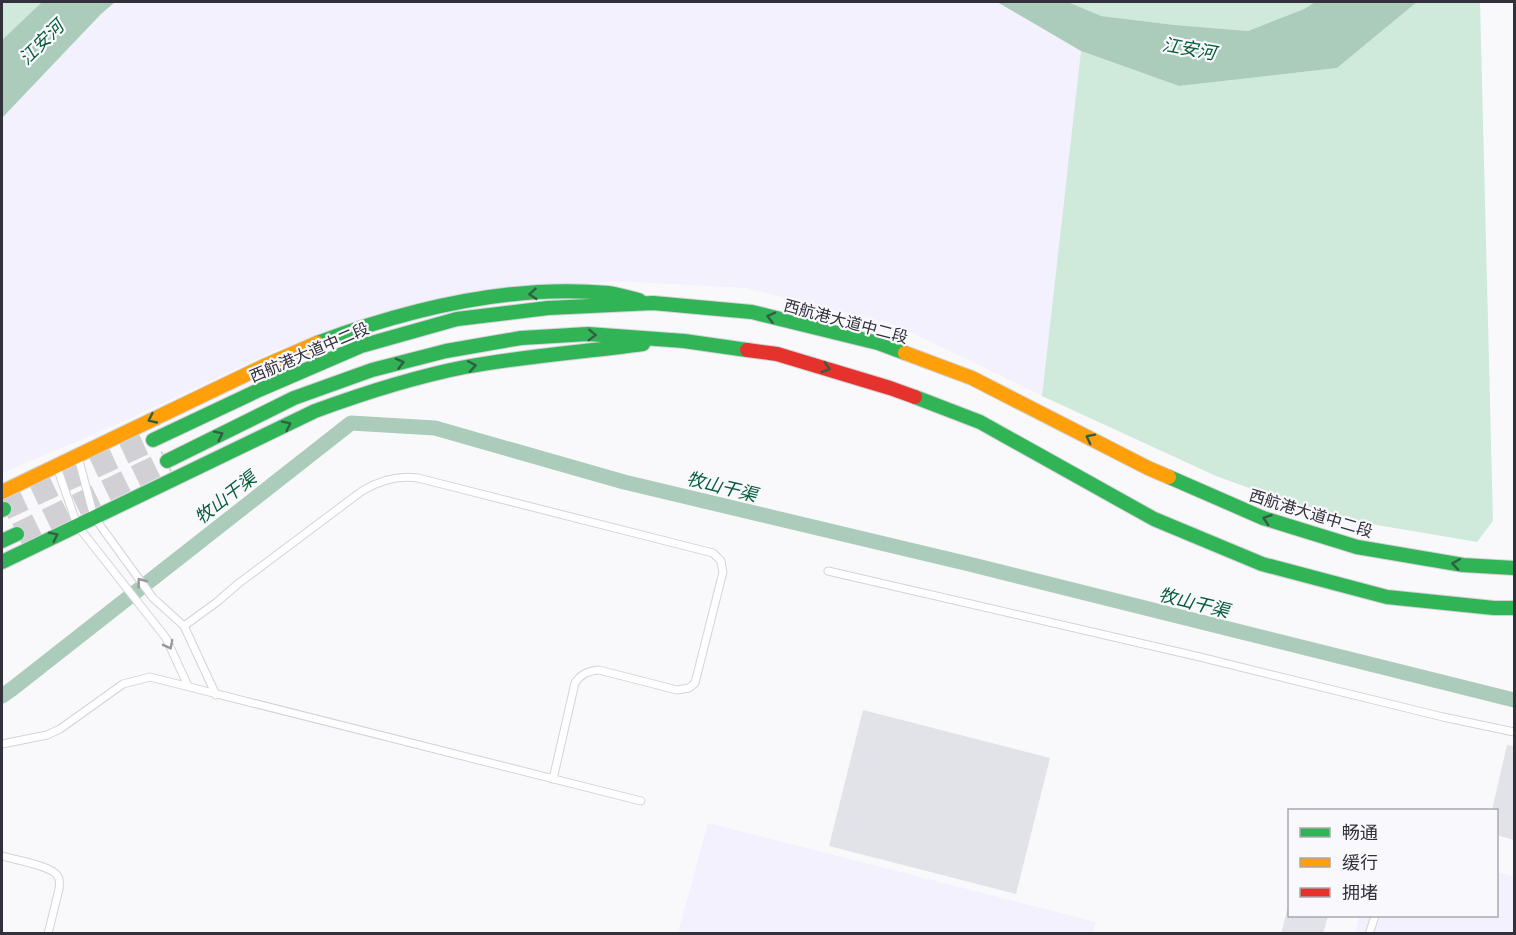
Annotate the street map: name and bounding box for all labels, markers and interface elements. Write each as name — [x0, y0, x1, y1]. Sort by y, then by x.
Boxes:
water label: 江安河 — [13, 12, 71, 70]
water label: 江安河 — [1160, 31, 1221, 65]
one-way arrow — [529, 287, 538, 300]
street label: 西航港大道中二段 — [781, 294, 911, 348]
one-way arrow — [767, 312, 777, 325]
street label: 西航港大道中二段 — [246, 317, 372, 387]
one-way arrow — [587, 328, 596, 341]
one-way arrow — [394, 357, 404, 370]
one-way arrow — [467, 360, 477, 372]
one-way arrow — [821, 361, 831, 374]
one-way arrow — [147, 412, 158, 424]
one-way arrow — [280, 420, 291, 432]
one-way arrow — [213, 431, 224, 443]
one-way arrow — [1085, 434, 1096, 445]
water label: 牧山干渠 — [189, 464, 263, 529]
water label: 牧山干渠 — [684, 466, 763, 507]
street label: 西航港大道中二段 — [1247, 484, 1375, 542]
one-way arrow — [1262, 514, 1273, 526]
one-way arrow — [48, 532, 59, 543]
one-way arrow — [1452, 558, 1462, 571]
one-way arrow — [138, 577, 149, 588]
water label: 牧山干渠 — [1156, 582, 1235, 623]
one-way arrow — [162, 638, 173, 649]
legend — [1288, 809, 1498, 917]
text: 畅通 — [1342, 820, 1378, 844]
text: 缓行 — [1342, 850, 1378, 874]
text: 拥堵 — [1342, 880, 1378, 904]

